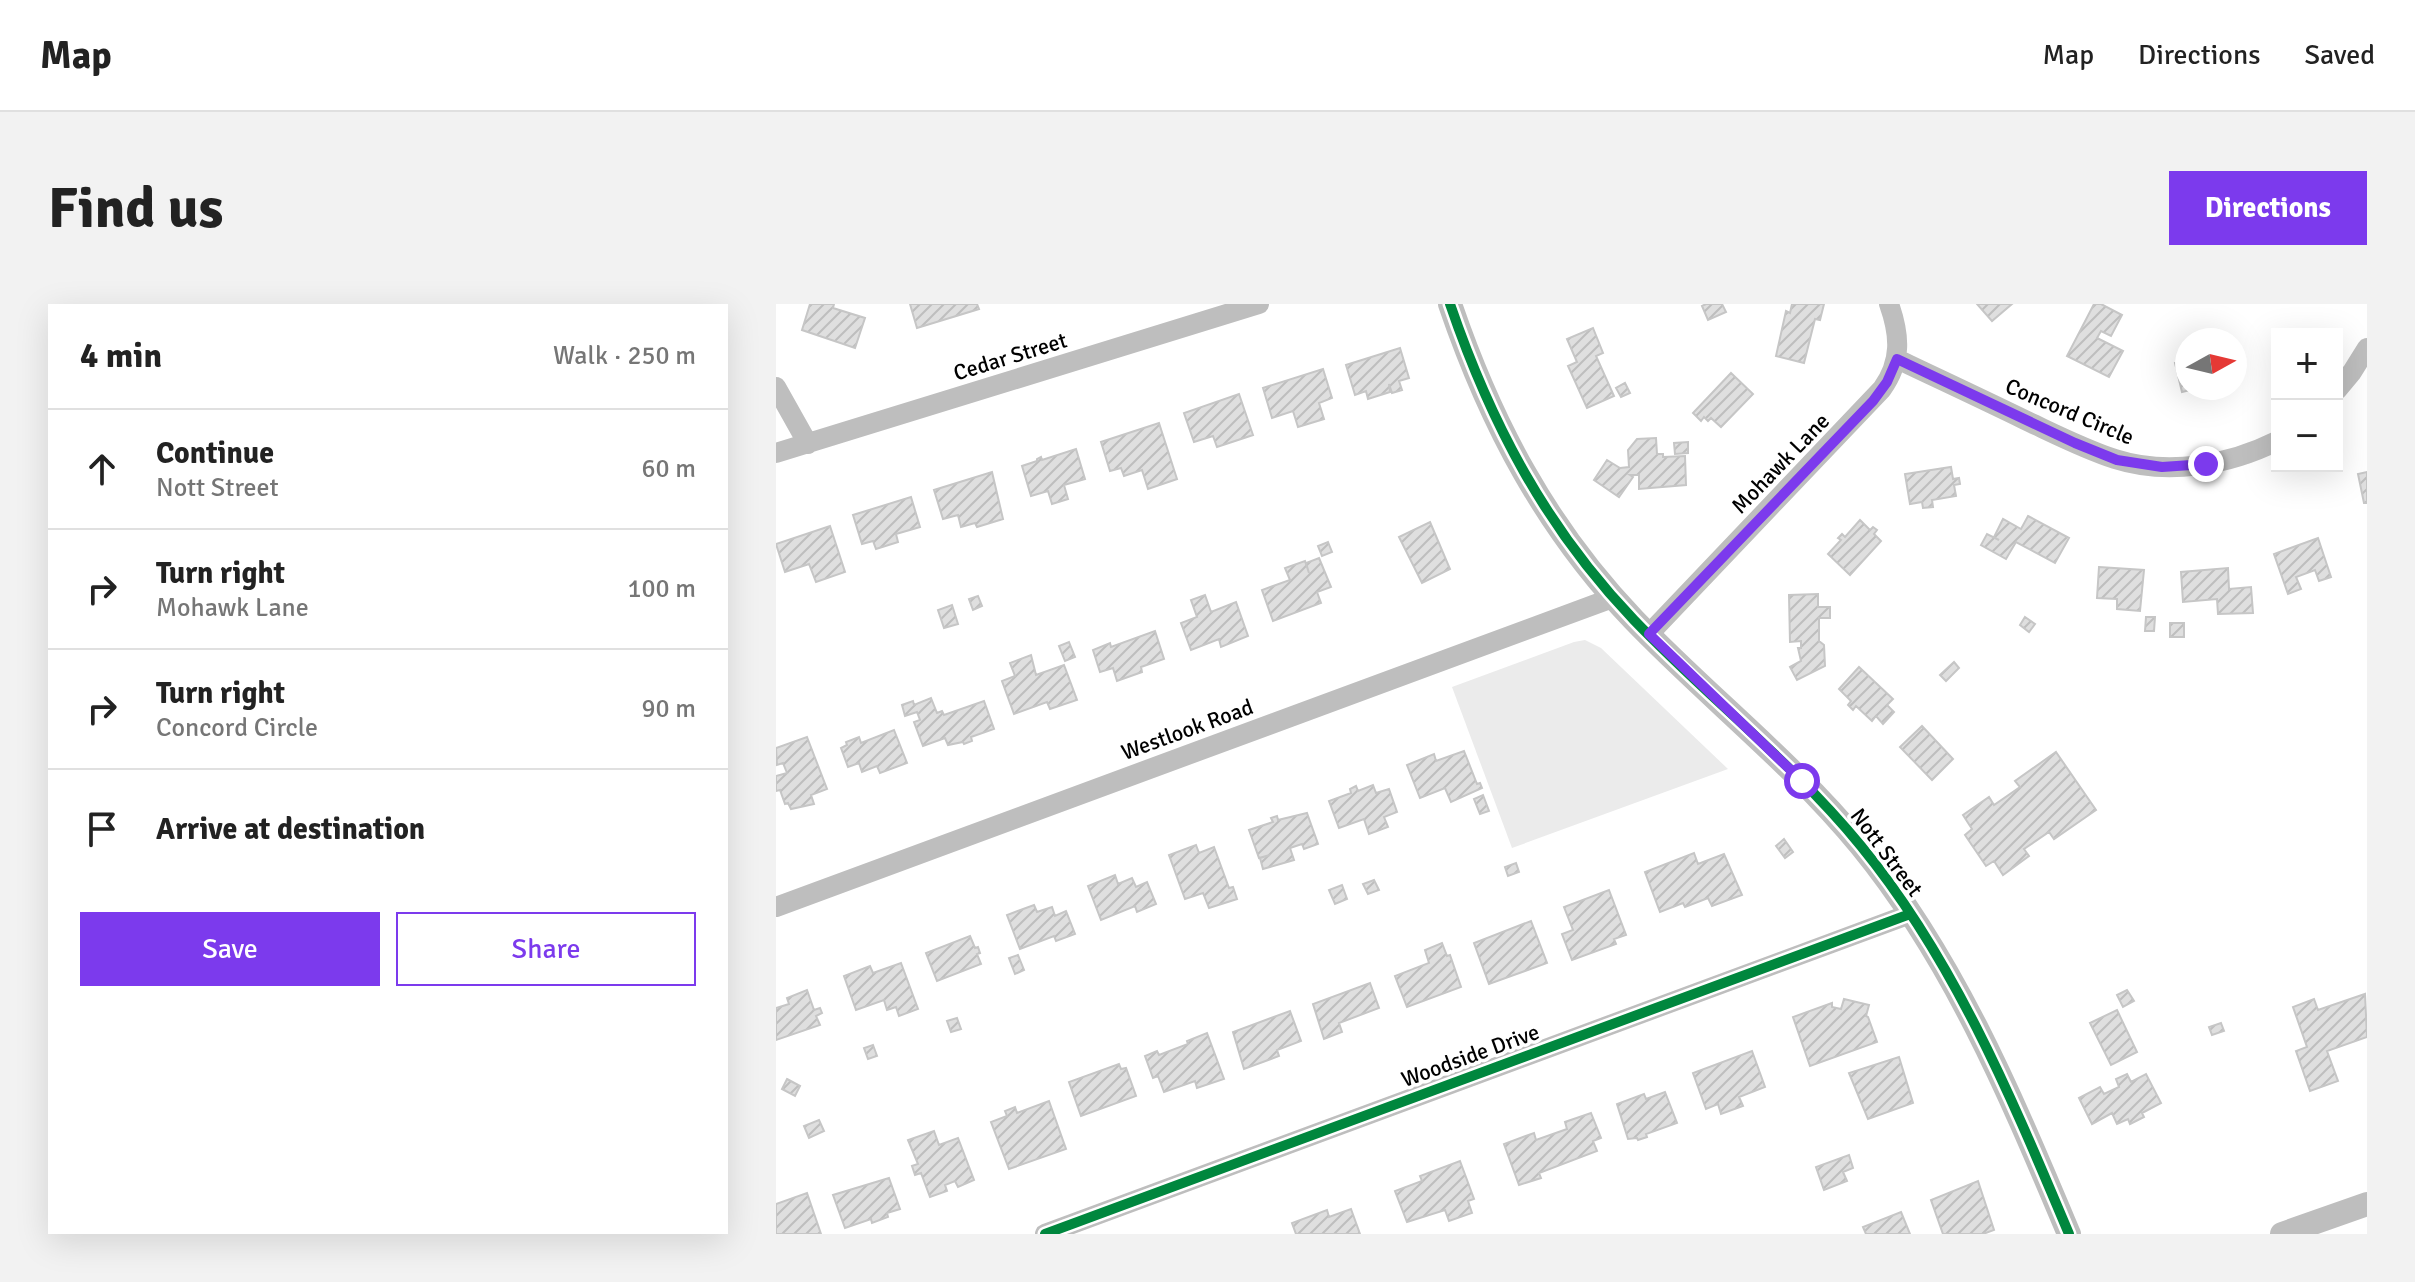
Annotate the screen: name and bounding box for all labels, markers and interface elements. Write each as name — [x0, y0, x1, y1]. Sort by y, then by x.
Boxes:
text: Map — [40, 32, 112, 79]
text: Map — [2042, 38, 2094, 72]
text: Directions — [2138, 38, 2260, 72]
text: Saved — [2304, 38, 2375, 72]
button: Directions — [2169, 171, 2367, 245]
text: Find us — [48, 174, 223, 243]
street label: Cedar Street — [950, 326, 1070, 387]
north arrow — [2175, 328, 2247, 400]
map controls — [2271, 328, 2343, 472]
button: + — [2271, 328, 2343, 400]
text: 4 min — [80, 335, 162, 377]
text: Walk · 250 m — [553, 340, 696, 372]
street label: Concord Circle — [2001, 372, 2138, 451]
button: − — [2271, 400, 2343, 472]
street label: Mohawk Lane — [1726, 407, 1835, 519]
text: Continue — [156, 435, 274, 472]
route end — [2188, 446, 2224, 482]
icon: ahead — [80, 447, 124, 491]
text: 60 m — [641, 453, 696, 485]
text: Nott Street — [156, 472, 279, 504]
text: Turn right — [156, 555, 285, 592]
icon: right — [80, 567, 124, 611]
text: 100 m — [627, 573, 696, 605]
text: Mohawk Lane — [156, 592, 309, 624]
text: Turn right — [156, 675, 285, 712]
icon: right — [80, 687, 124, 731]
text: 90 m — [641, 693, 696, 725]
street label: Westlook Road — [1118, 693, 1257, 766]
text: Concord Circle — [156, 712, 318, 744]
route start — [1784, 763, 1820, 799]
street label: Nott Street — [1845, 803, 1929, 902]
icon: arrive — [80, 807, 124, 851]
text: Arrive at destination — [156, 811, 425, 848]
button: Save — [80, 912, 380, 986]
button: Share — [396, 912, 696, 986]
street label: Woodside Drive — [1398, 1018, 1543, 1093]

